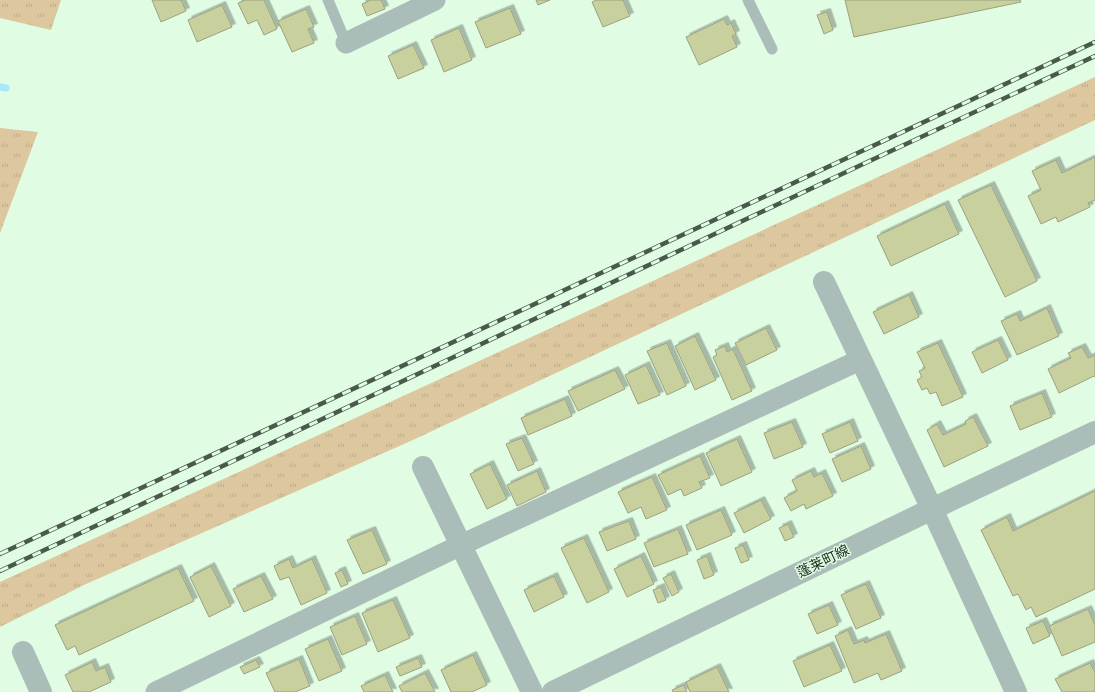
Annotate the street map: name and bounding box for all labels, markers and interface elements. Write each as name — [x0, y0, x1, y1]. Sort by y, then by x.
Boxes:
street label: 蓬莱町線 — [794, 541, 853, 583]

